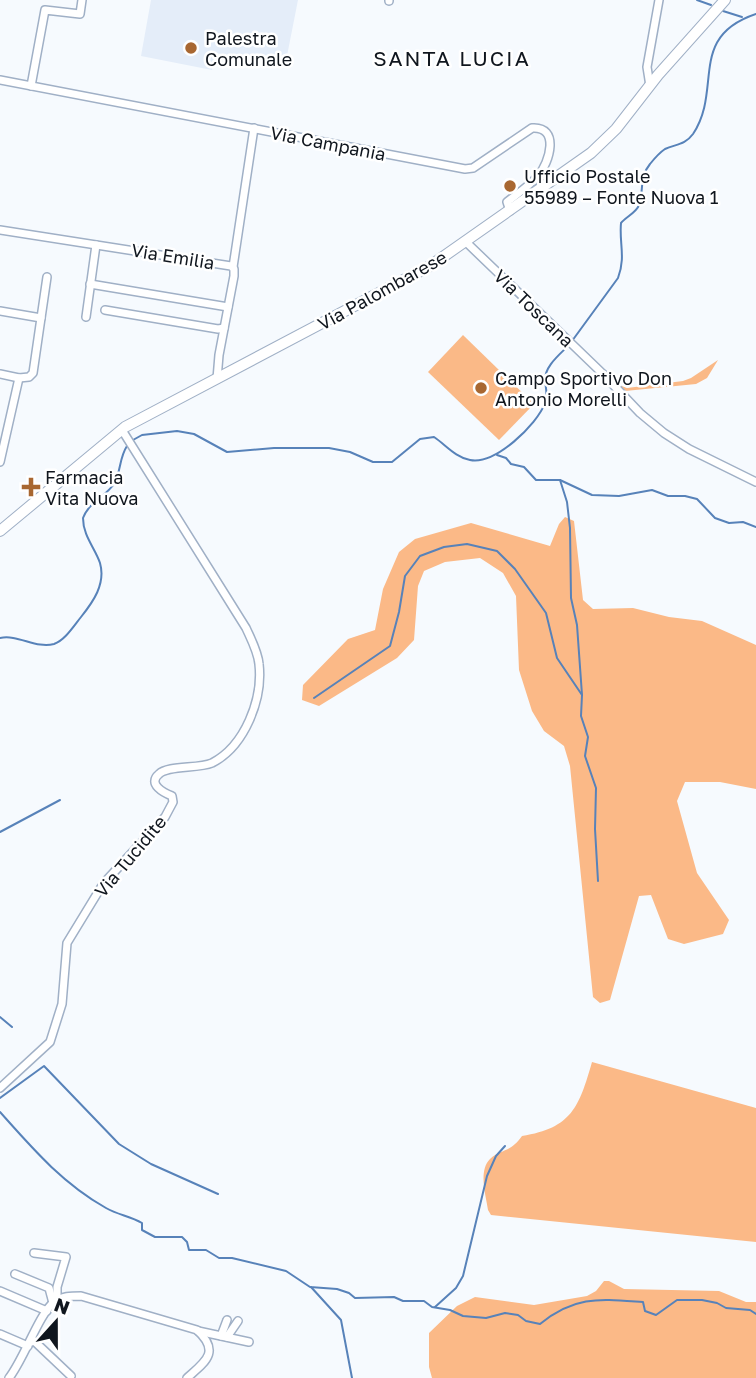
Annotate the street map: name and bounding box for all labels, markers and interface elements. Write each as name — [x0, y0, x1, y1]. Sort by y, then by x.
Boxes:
place label: Palestra Comunale — [205, 27, 292, 70]
marker: Palestra Comunale — [183, 40, 199, 56]
district label: SANTA LUCIA — [373, 45, 531, 71]
street label: Via Campania — [268, 121, 388, 165]
place label: Ufficio Postale 55989 – Fonte Nuova 1 — [524, 165, 719, 208]
marker: Ufficio Postale 55989 – Fonte Nuova 1 — [502, 178, 518, 194]
street label: Via Emilia — [130, 239, 216, 273]
street label: Via Palombarese — [314, 245, 450, 335]
street label: Via Toscana — [489, 264, 579, 352]
place label: Campo Sportivo Don Antonio Morelli — [495, 367, 672, 410]
marker: Campo Sportivo Don Antonio Morelli — [473, 380, 489, 396]
place label: Farmacia Vita Nuova — [45, 466, 138, 509]
marker: Farmacia Vita Nuova — [23, 479, 39, 495]
street label: Via Tucidite — [89, 811, 171, 901]
north arrow — [21, 1287, 91, 1357]
text: N — [51, 1292, 73, 1319]

